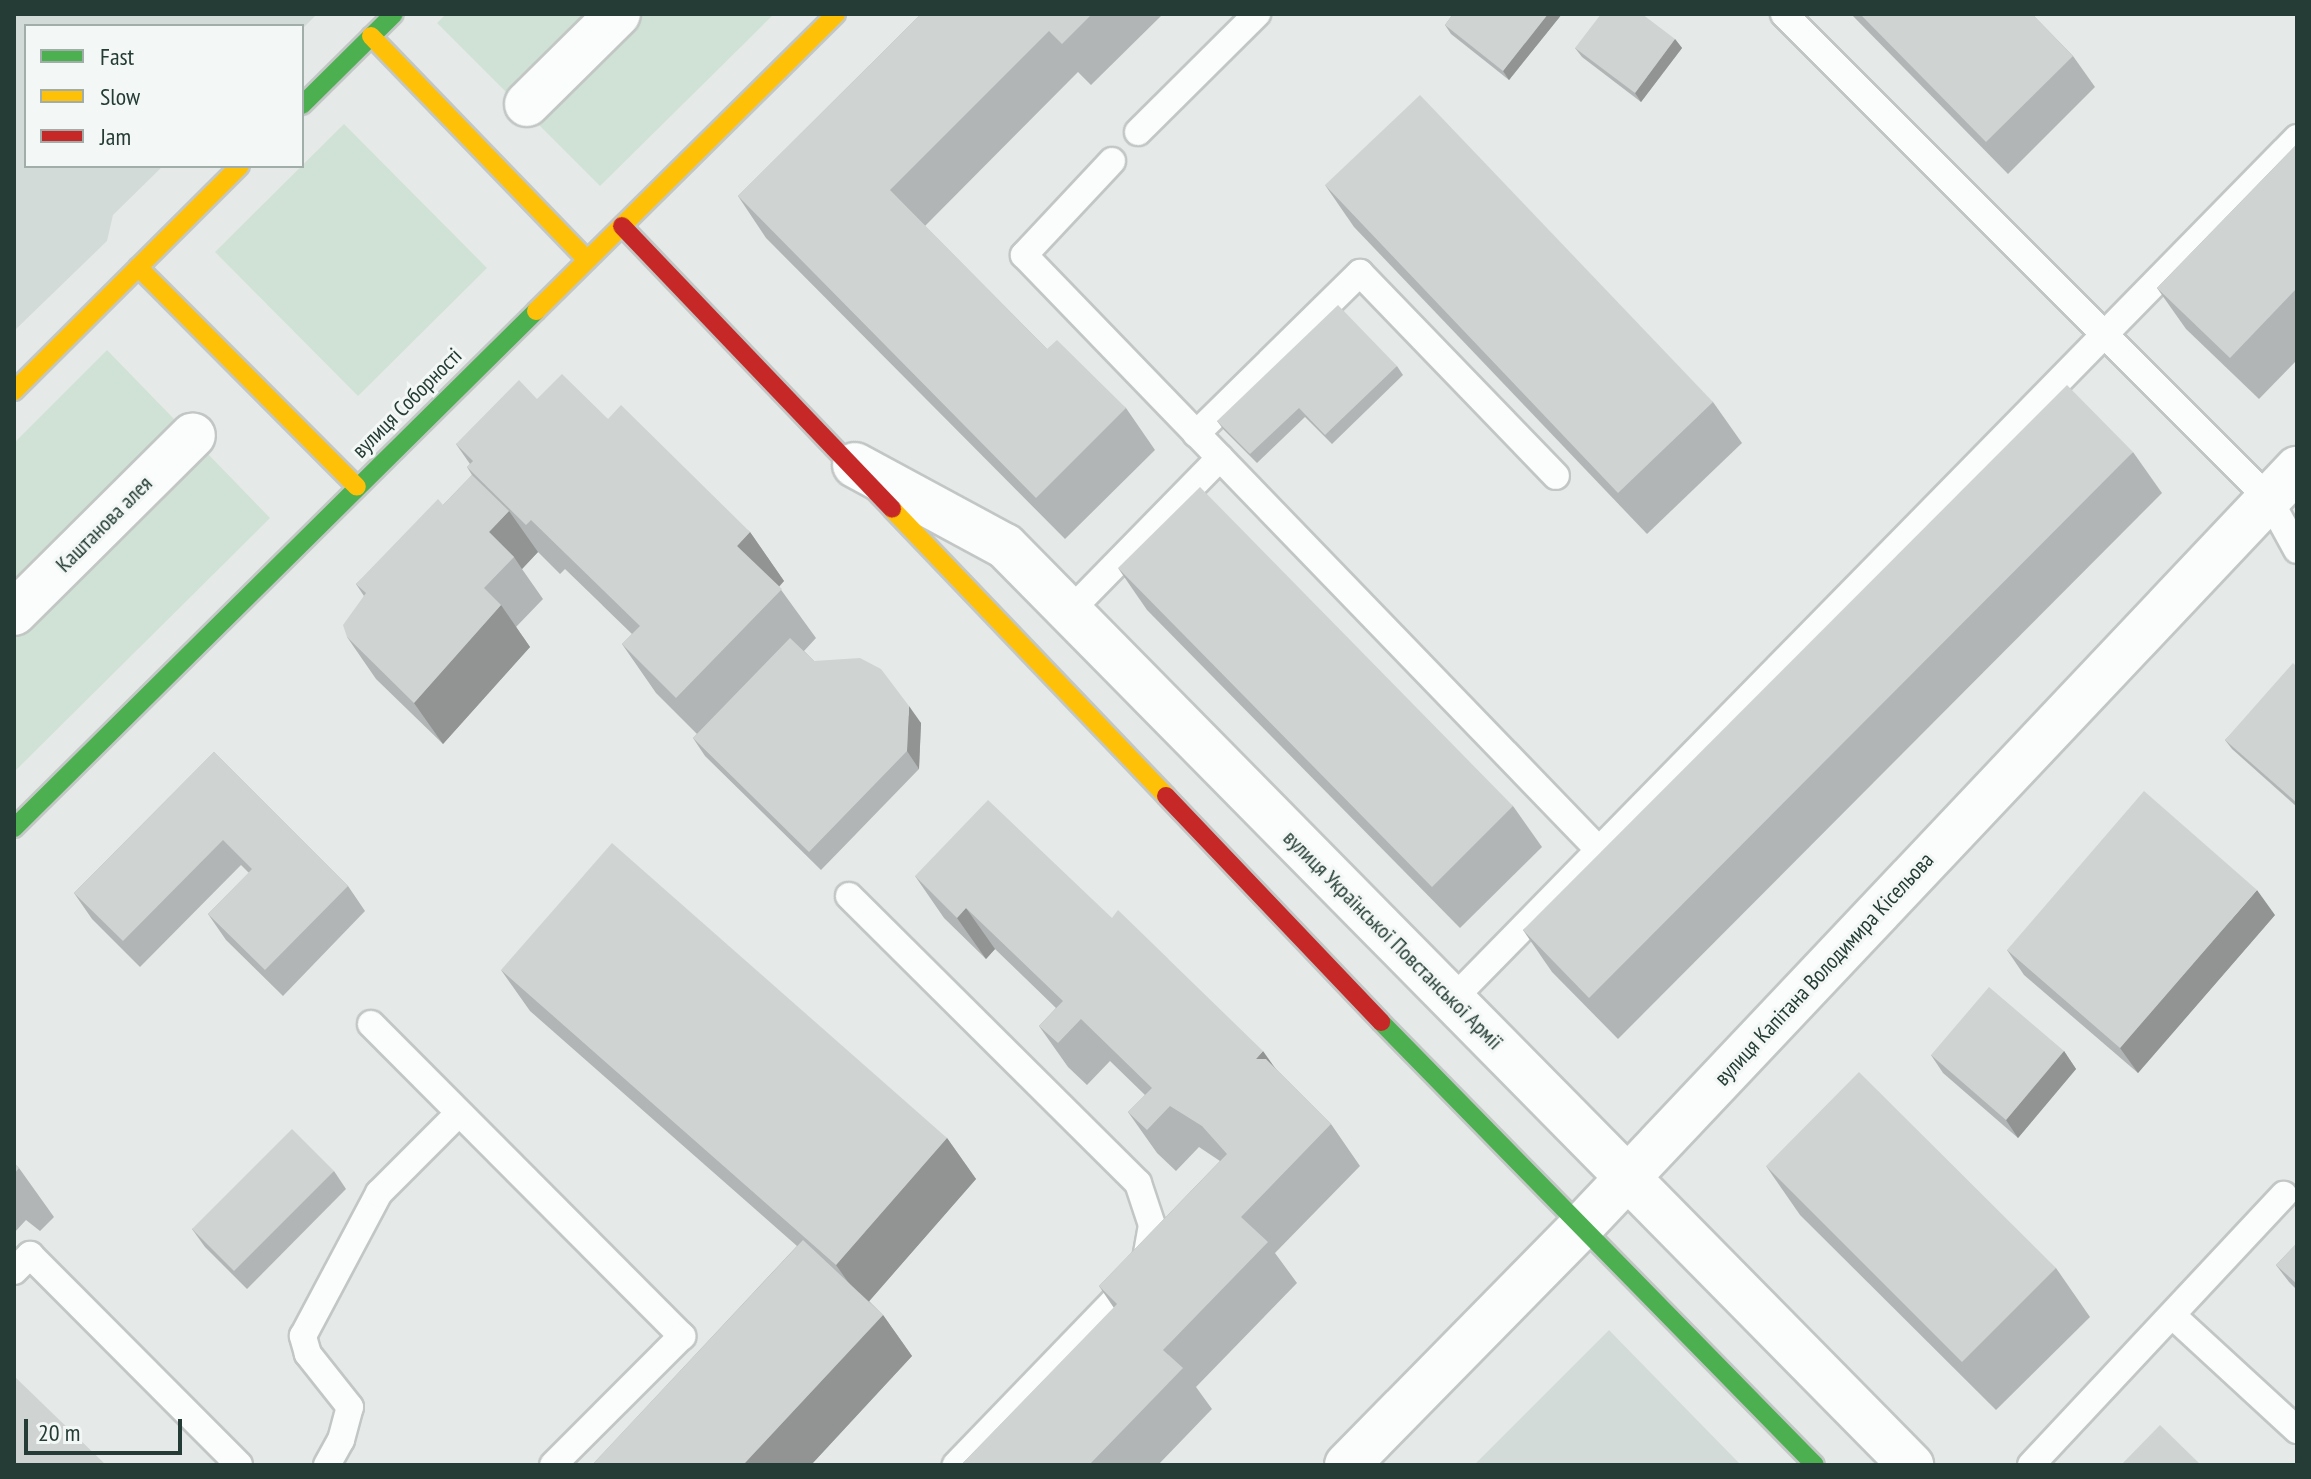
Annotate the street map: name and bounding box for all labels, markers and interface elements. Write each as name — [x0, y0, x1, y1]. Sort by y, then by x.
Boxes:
legend — [24, 24, 304, 168]
text: Fast — [100, 41, 134, 72]
text: Slow — [100, 81, 140, 112]
text: Jam — [100, 121, 131, 152]
street label: вулиця Соборності — [347, 343, 467, 463]
street label: Каштанова алея — [50, 470, 158, 578]
street label: вулиця Української Повстанської Армії — [1277, 824, 1509, 1056]
street label: вулиця Капітана Володимира Кісельова — [1709, 847, 1939, 1091]
scale bar — [28, 1403, 186, 1453]
text: 20 m — [38, 1417, 80, 1448]

